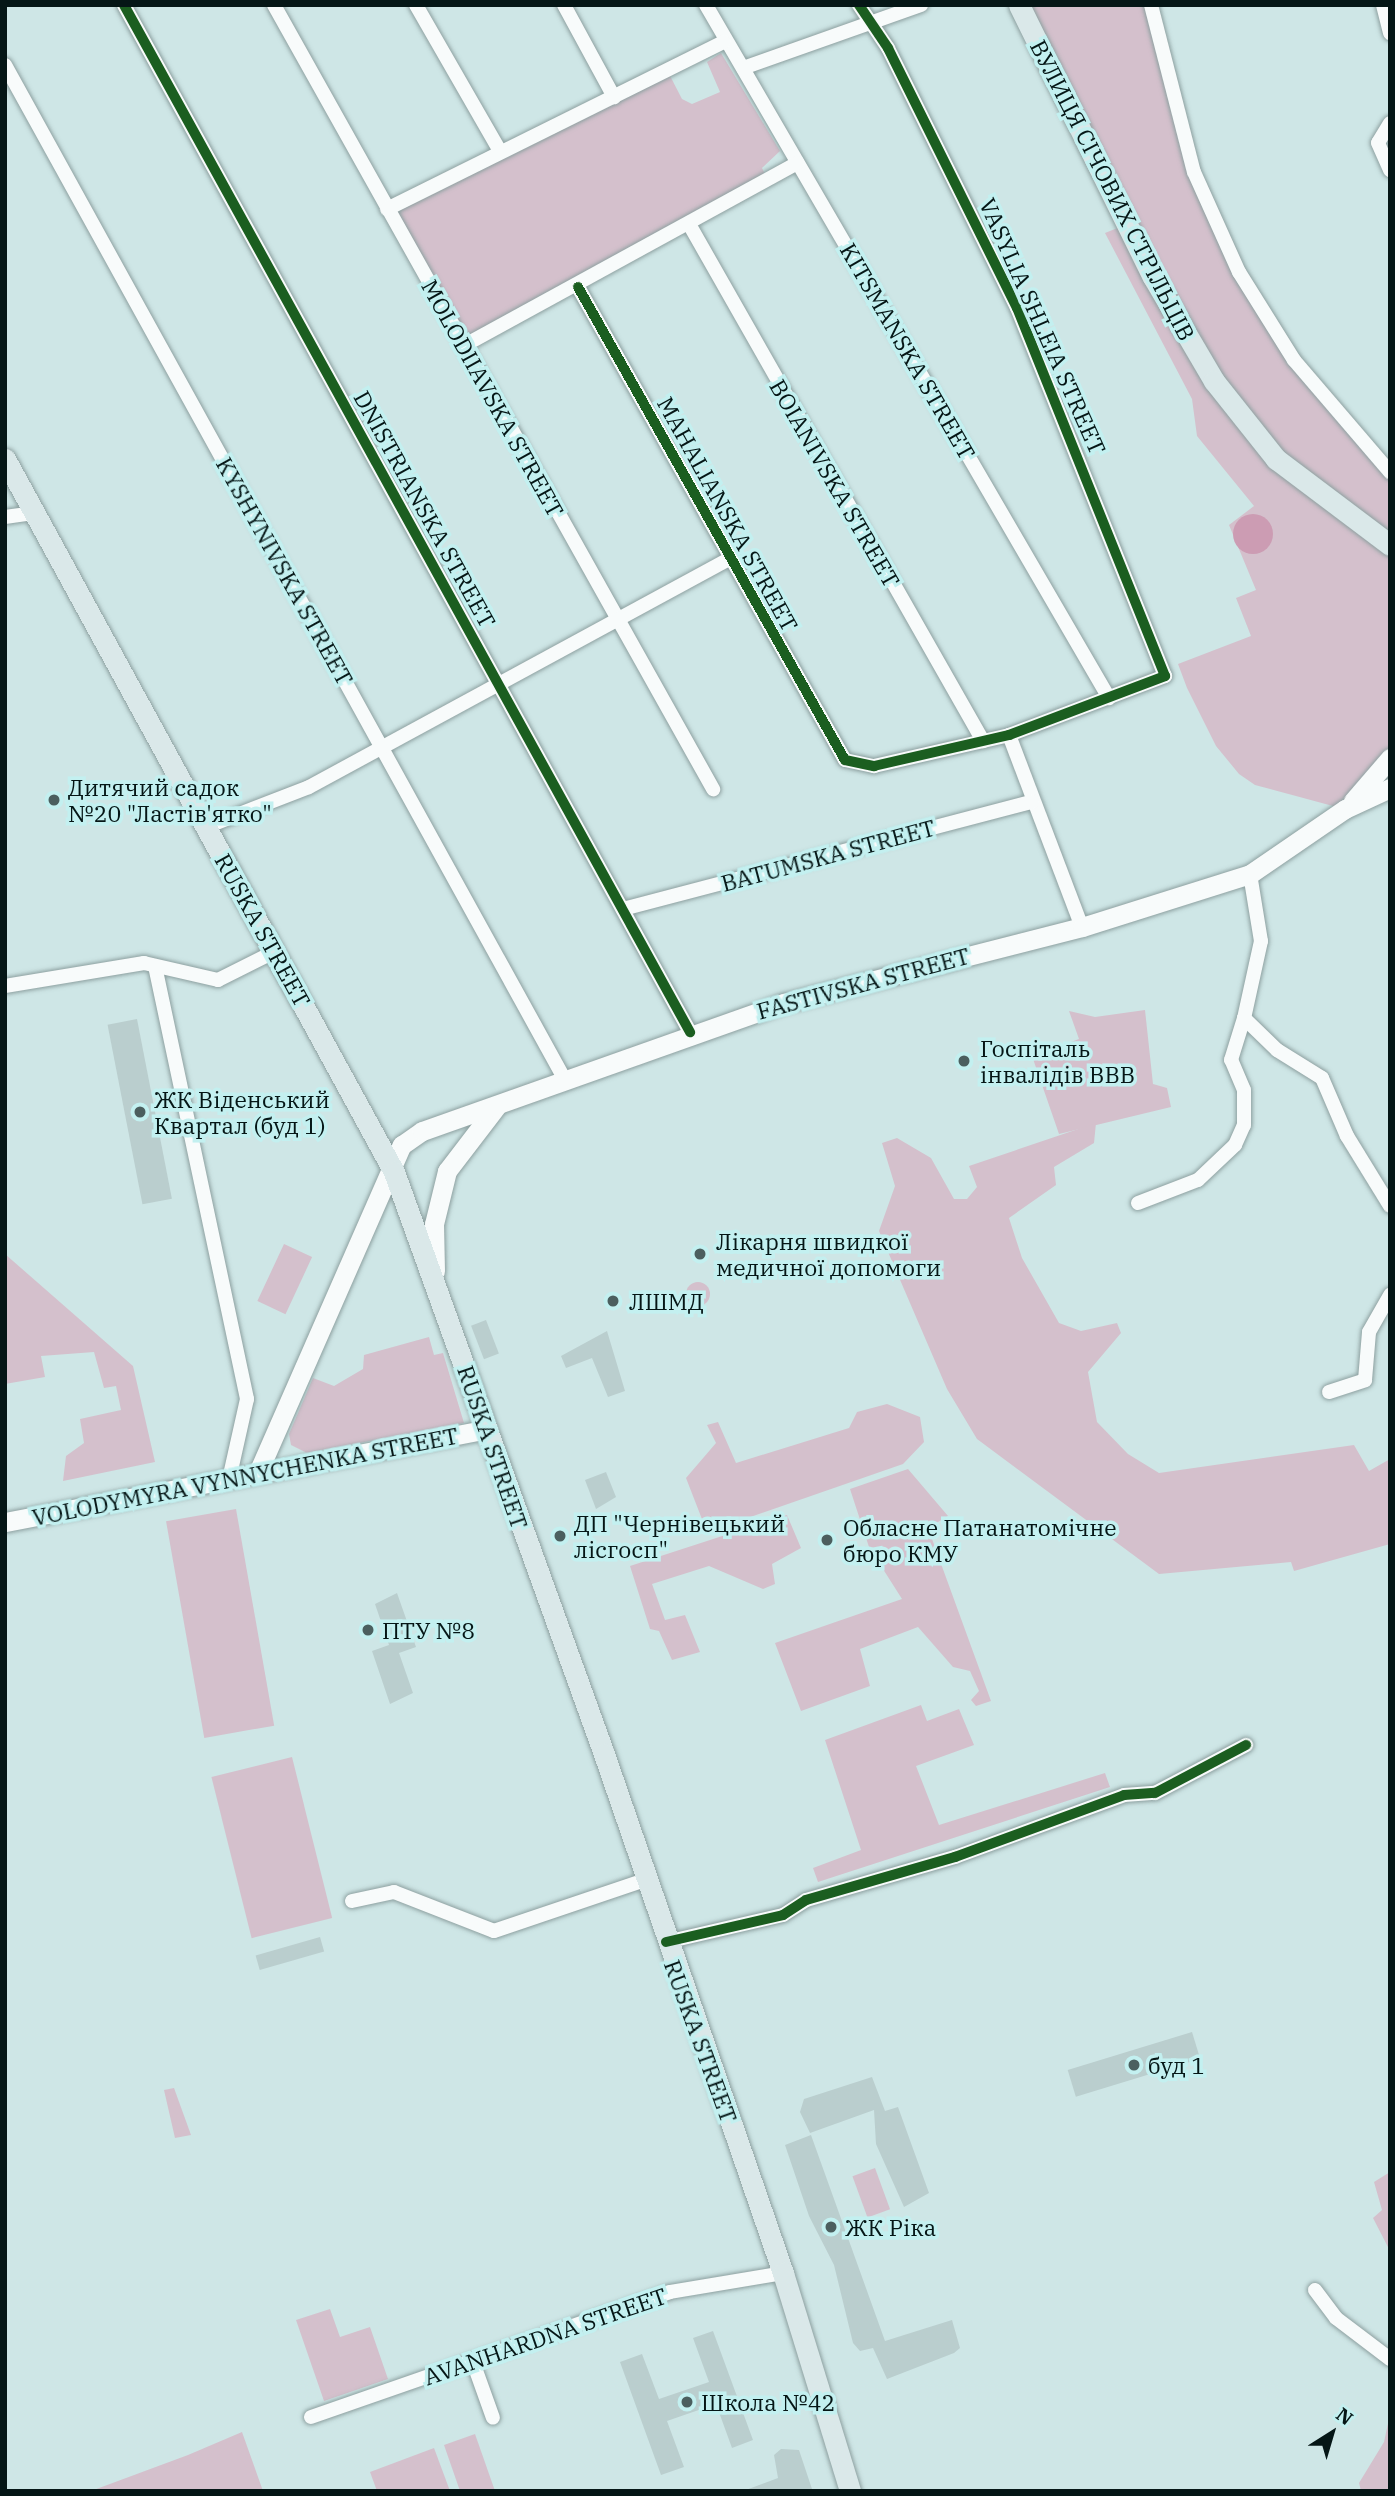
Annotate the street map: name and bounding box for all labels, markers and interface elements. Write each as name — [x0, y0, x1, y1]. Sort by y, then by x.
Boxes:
street label: ВУЛИЦЯ СІЧОВИХ СТРІЛЬЦІВ — [1025, 35, 1201, 345]
street label: VASYLIA SHLEIA STREET — [974, 194, 1112, 458]
street label: KITSMANSKA STREET — [835, 238, 981, 464]
street label: MOLODIIAVSKA STREET — [416, 274, 570, 522]
street label: BOIANIVSKA STREET — [764, 374, 906, 592]
street label: DNISTRIANSKA STREET — [348, 386, 502, 632]
street label: MAHALIANSKA STREET — [652, 392, 804, 636]
street label: KYSHYNIVSKA STREET — [211, 452, 359, 690]
place label: Дитячий садок №20 "Ластів'ятко" — [68, 773, 272, 827]
marker: Дитячий садок №20 "Ластів'ятко" — [46, 792, 62, 808]
street label: BATUMSKA STREET — [718, 813, 938, 897]
street label: RUSKA STREET — [209, 848, 317, 1012]
street label: FASTIVSKA STREET — [754, 941, 972, 1025]
place label: Госпіталь інвалідів ВВВ — [980, 1034, 1135, 1088]
marker: Госпіталь інвалідів ВВВ — [954, 1051, 974, 1071]
place label: ЖК Віденський Квартал (буд 1) — [154, 1085, 330, 1139]
marker: ЖК Віденський Квартал (буд 1) — [132, 1104, 148, 1120]
place label: Лікарня швидкої медичної допомоги — [716, 1227, 941, 1281]
marker: Лікарня швидкої медичної допомоги — [690, 1244, 710, 1264]
place label: ЛШМД — [629, 1287, 704, 1315]
marker: ЛШМД — [603, 1291, 623, 1311]
street label: RUSKA STREET — [452, 1362, 534, 1532]
street label: VOLODYMYRA VYNNYCHENKA STREET — [30, 1421, 460, 1531]
place label: ДП "Чернівецький лісгосп" — [574, 1509, 785, 1563]
place label: Обласне Патанатомічне бюро КМУ — [843, 1513, 1117, 1567]
marker: ДП "Чернівецький лісгосп" — [552, 1528, 568, 1544]
marker: Обласне Патанатомічне бюро КМУ — [817, 1530, 837, 1550]
place label: ПТУ №8 — [382, 1616, 475, 1644]
marker: ПТУ №8 — [360, 1622, 376, 1638]
street label: RUSKA STREET — [659, 1956, 743, 2126]
place label: буд 1 — [1148, 2051, 1205, 2079]
marker: буд 1 — [1126, 2057, 1142, 2073]
place label: ЖК Ріка — [845, 2213, 936, 2241]
marker: ЖК Ріка — [823, 2219, 839, 2235]
street label: AVANHARDNA STREET — [420, 2281, 670, 2391]
place label: Школа №42 — [701, 2388, 835, 2416]
marker: Школа №42 — [679, 2394, 695, 2410]
north arrow — [1297, 2398, 1367, 2468]
text: N — [1331, 2402, 1358, 2430]

